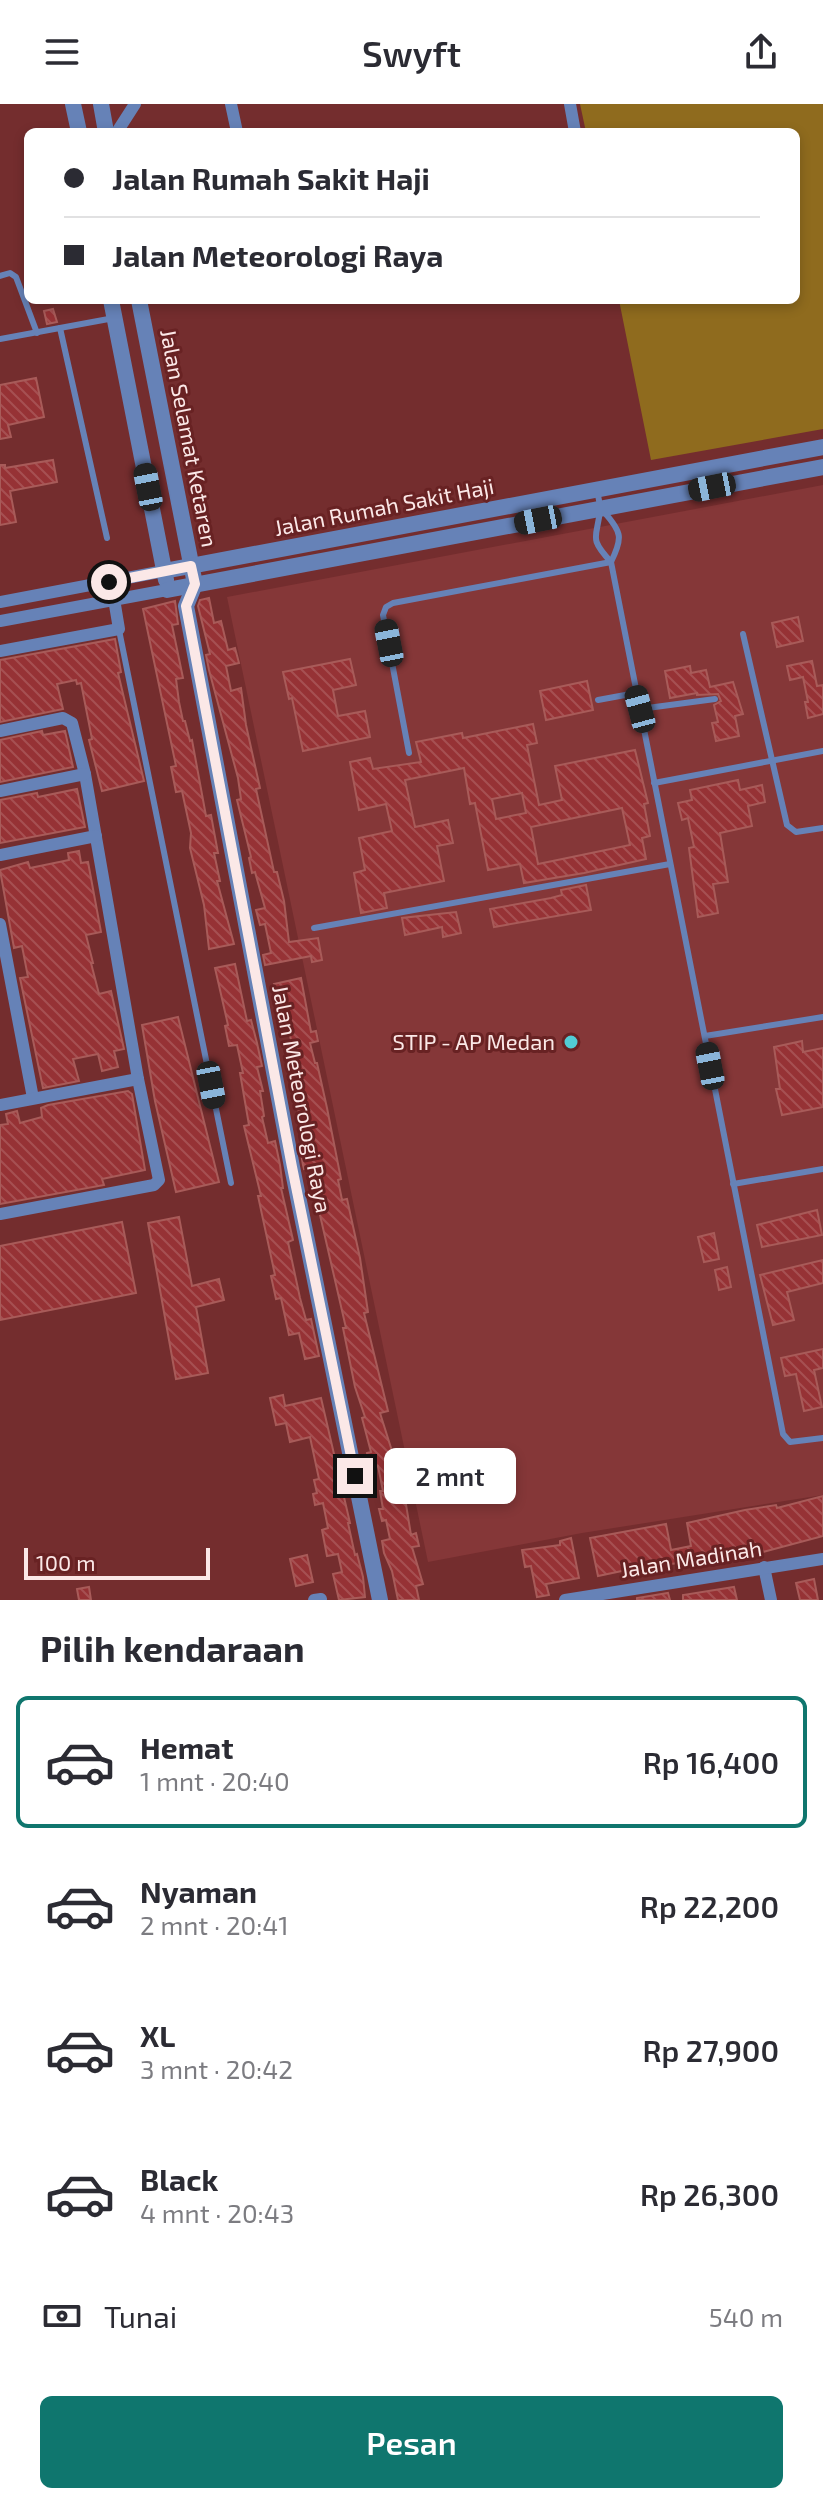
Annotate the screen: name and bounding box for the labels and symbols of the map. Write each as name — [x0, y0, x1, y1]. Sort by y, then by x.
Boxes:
street label: Jalan Selamat Ketaren — [156, 327, 224, 549]
car — [132, 461, 164, 513]
car — [686, 471, 738, 503]
street label: Jalan Rumah Sakit Haji — [272, 472, 496, 541]
car — [512, 504, 564, 536]
route start — [91, 564, 127, 600]
car — [373, 617, 405, 669]
car — [622, 683, 658, 735]
street label: Jalan Meteorologi Raya — [268, 983, 338, 1215]
place label: STIP - AP Medan — [393, 1028, 555, 1054]
marker: STIP - AP Medan — [562, 1033, 580, 1051]
car — [694, 1040, 726, 1092]
car — [195, 1059, 227, 1111]
callout: 2 mnt — [383, 1448, 515, 1504]
route end — [337, 1458, 373, 1494]
street label: Jalan Madinah — [618, 1534, 763, 1582]
scale bar — [24, 1544, 210, 1580]

